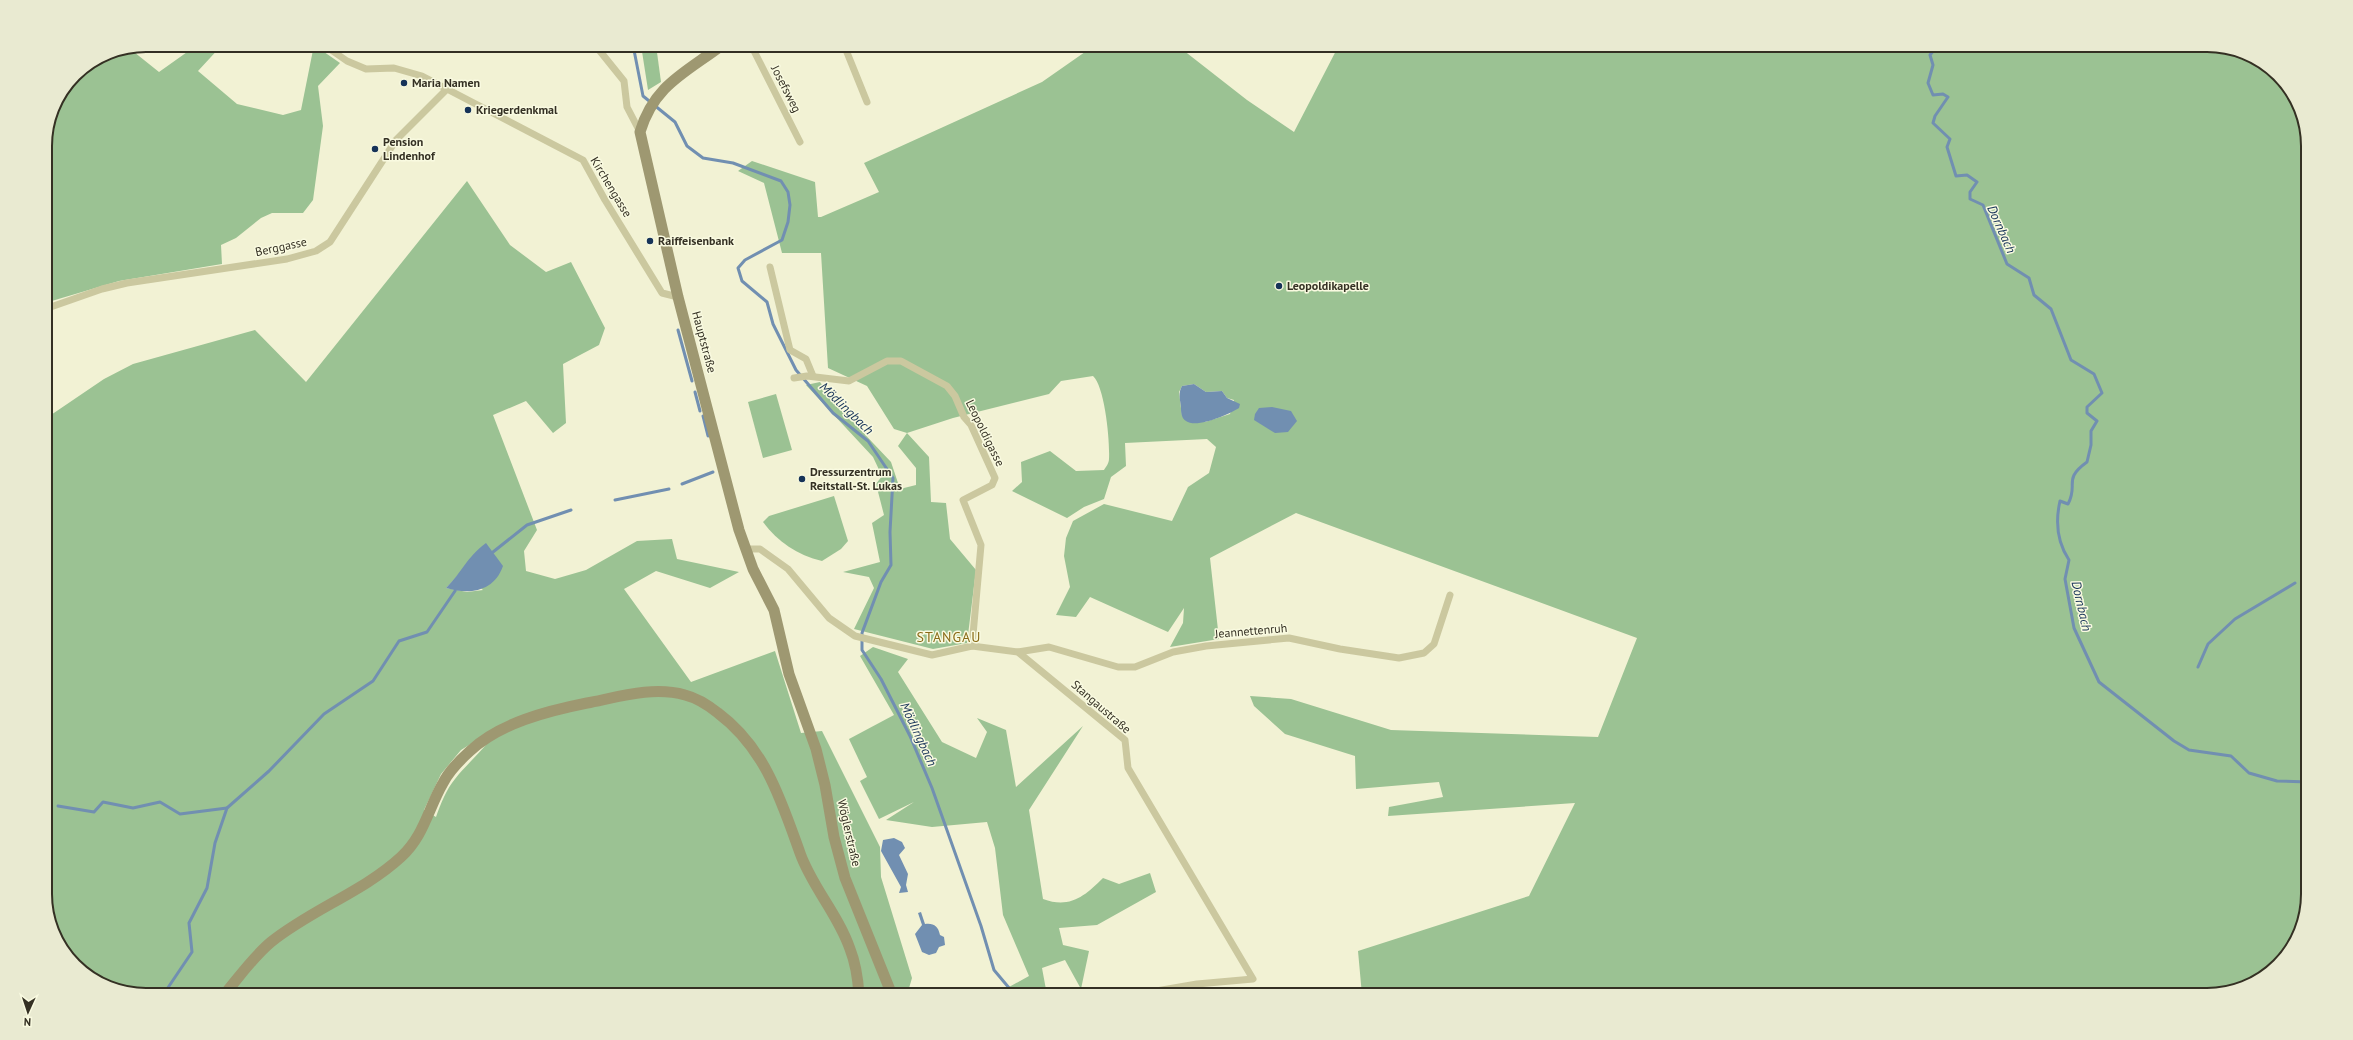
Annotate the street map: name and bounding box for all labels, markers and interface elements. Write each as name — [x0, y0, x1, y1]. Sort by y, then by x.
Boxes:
street label: Josefsweg — [768, 62, 805, 115]
place label: Maria Namen — [412, 75, 480, 90]
marker: Maria Namen — [399, 78, 409, 88]
place label: Kriegerdenkmal — [476, 102, 558, 117]
marker: Kriegerdenkmal — [463, 105, 473, 115]
place label: Pension Lindenhof — [383, 134, 436, 163]
marker: Pension Lindenhof — [370, 144, 380, 154]
street label: Kirchengasse — [588, 154, 635, 220]
water label: Dornbach — [1983, 202, 2020, 256]
place label: Raiffeisenbank — [658, 233, 734, 248]
street label: Berggasse — [254, 234, 308, 259]
marker: Raiffeisenbank — [645, 236, 655, 246]
place label: Leopoldikapelle — [1287, 278, 1369, 293]
marker: Leopoldikapelle — [1274, 281, 1284, 291]
street label: Hauptstraße — [689, 309, 720, 374]
water label: Mödlingbach — [816, 378, 877, 438]
street label: Leopoldigasse — [963, 397, 1008, 469]
place label: Dressurzentrum Reitstall-St. Lukas — [810, 464, 902, 493]
marker: Dressurzentrum Reitstall-St. Lukas — [797, 474, 807, 484]
water label: Dornbach — [2067, 579, 2096, 633]
street label: Jeannettenruh — [1213, 620, 1288, 641]
district label: STANGAU — [917, 628, 981, 646]
street label: Stangaustraße — [1068, 677, 1134, 737]
water label: Mödlingbach — [896, 700, 941, 769]
street label: Wöglerstraße — [834, 798, 864, 868]
north arrow — [8, 992, 48, 1032]
text: N — [23, 1015, 31, 1029]

